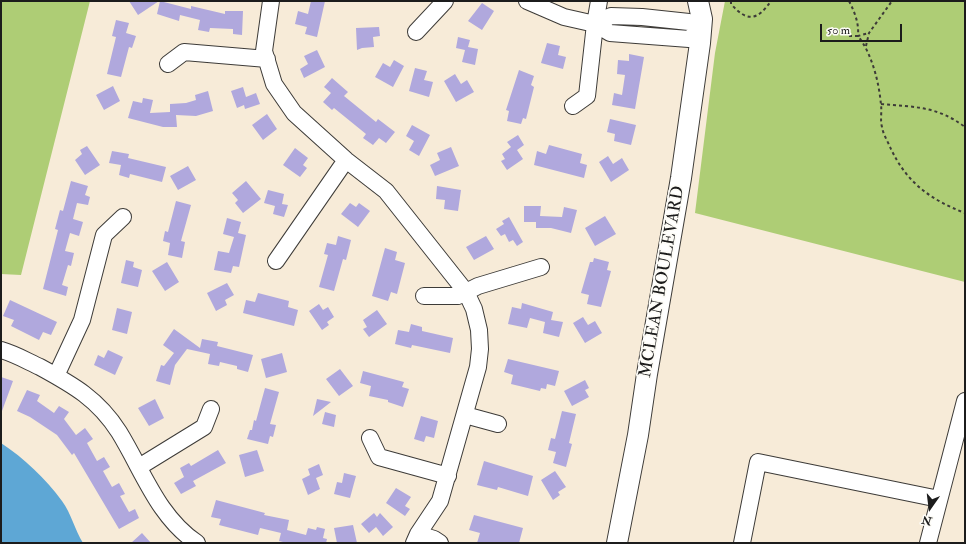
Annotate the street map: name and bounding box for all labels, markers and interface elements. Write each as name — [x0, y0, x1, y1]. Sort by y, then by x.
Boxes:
scale bar — [822, 16, 904, 42]
text: 50 m — [827, 23, 850, 38]
street label: MCLEAN BOULEVARD — [636, 185, 690, 379]
north arrow — [910, 488, 950, 528]
text: N — [921, 513, 933, 528]

